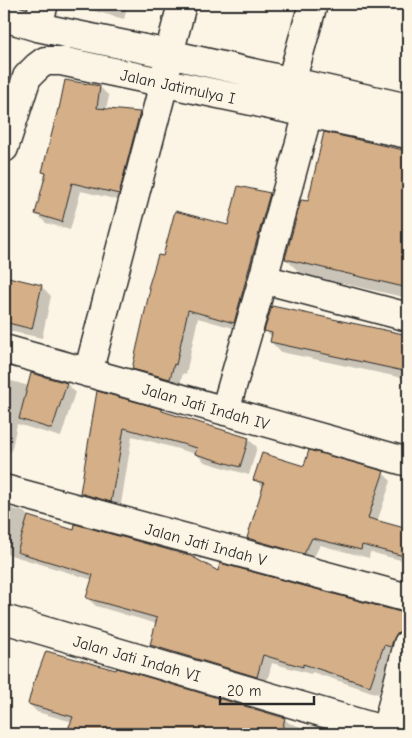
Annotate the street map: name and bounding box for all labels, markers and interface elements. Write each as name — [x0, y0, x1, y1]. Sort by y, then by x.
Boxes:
street label: Jalan Jatimulya I — [119, 66, 237, 108]
street label: Jalan Jati Indah IV — [140, 380, 272, 434]
street label: Jalan Jati Indah V — [143, 520, 269, 570]
street label: Jalan Jati Indah VI — [71, 632, 202, 686]
scale bar — [220, 673, 313, 705]
text: 20 m — [227, 682, 261, 700]

